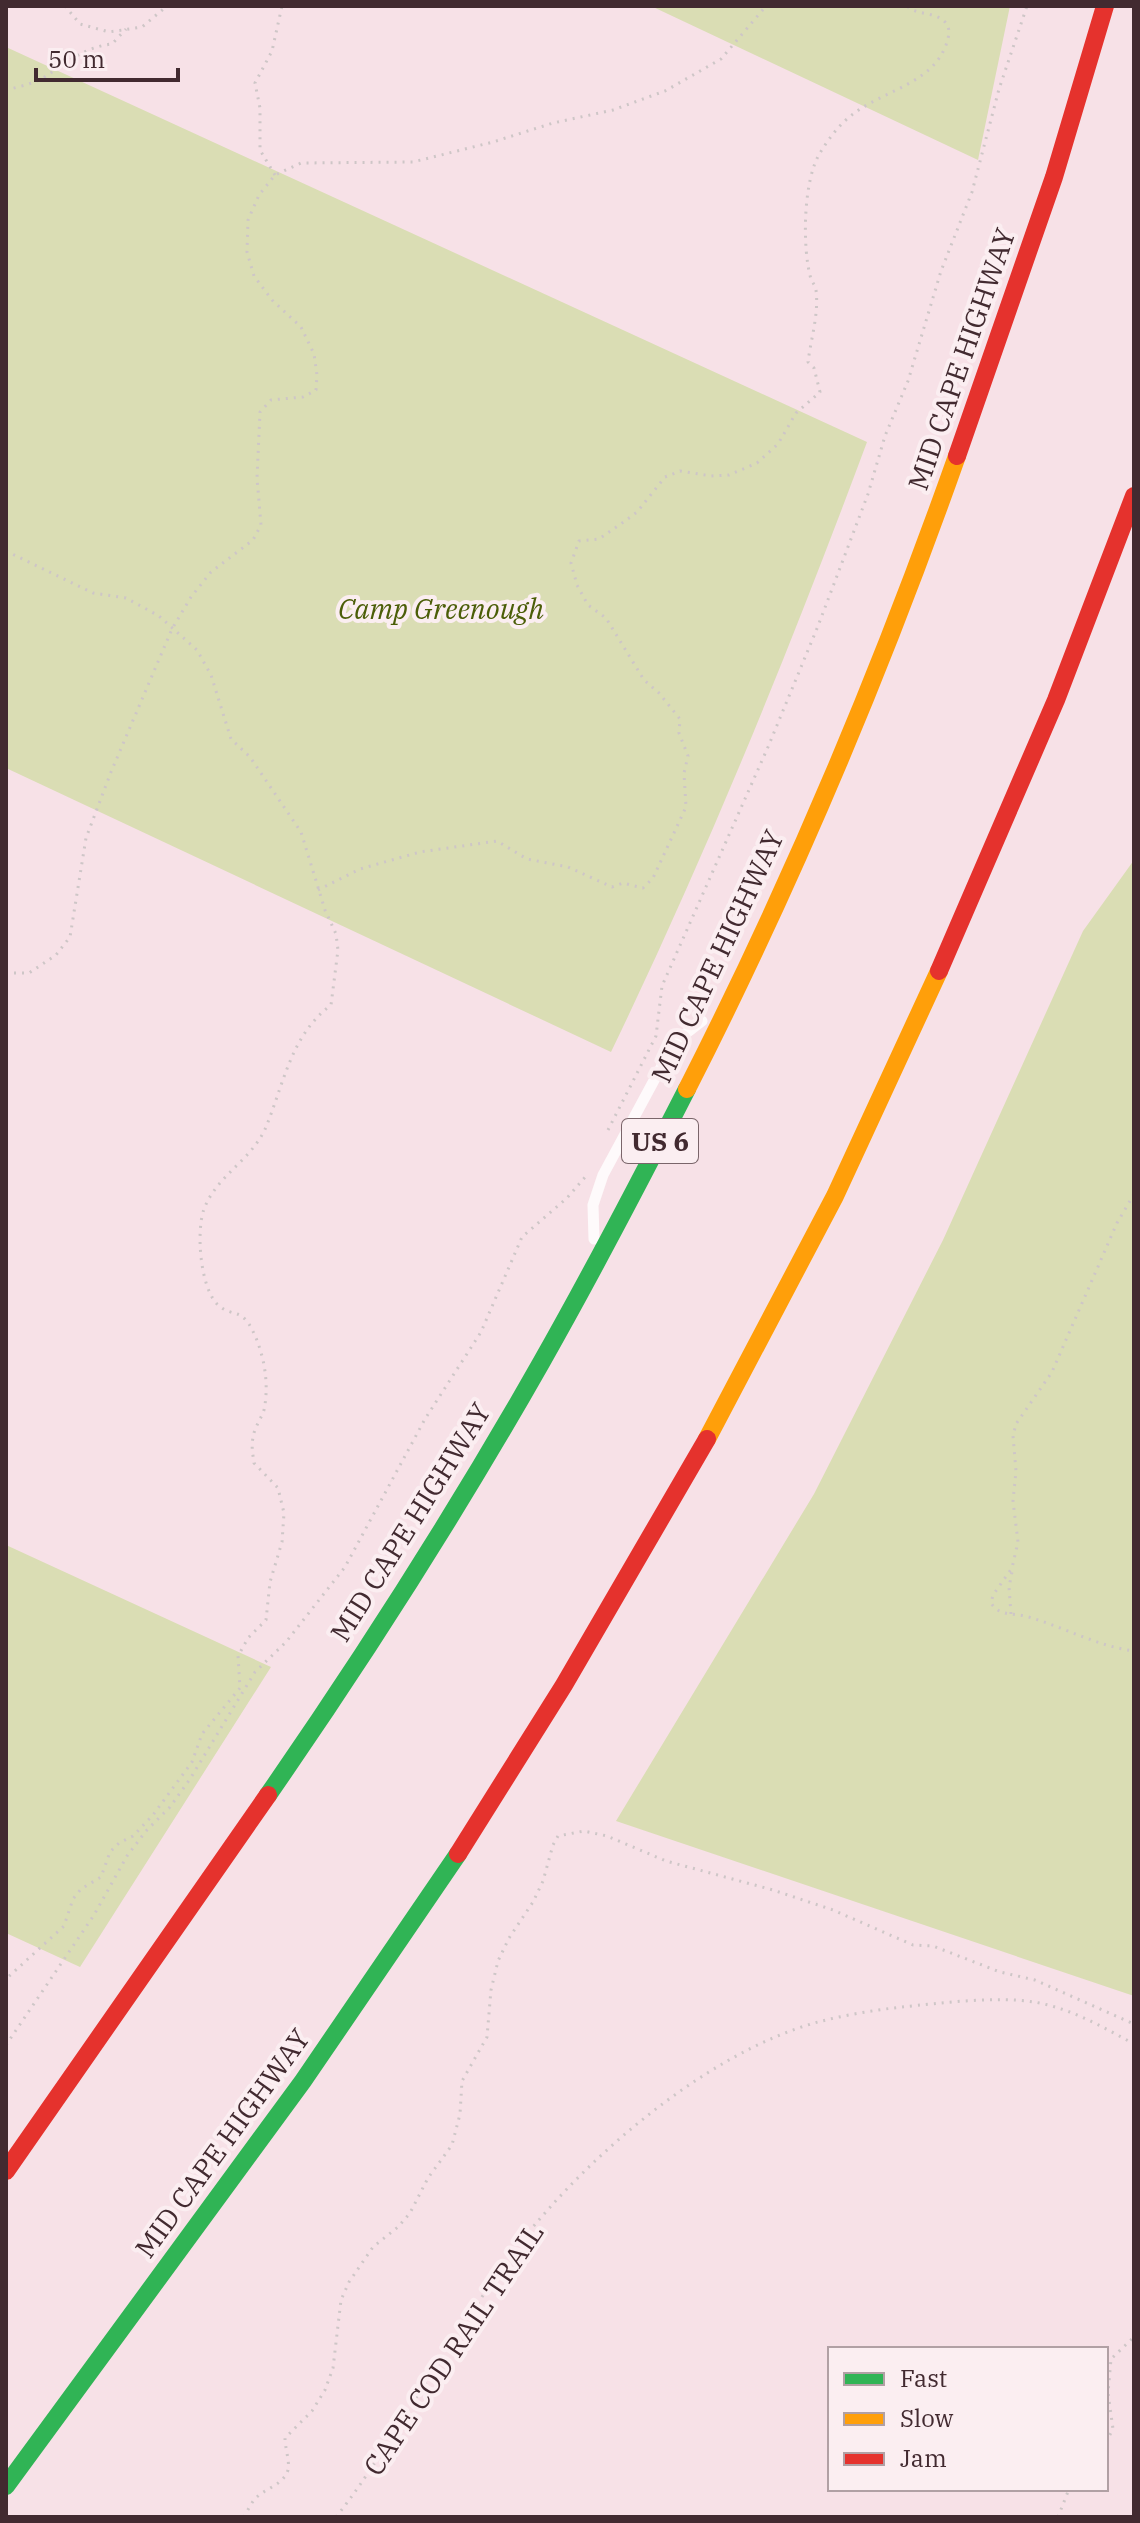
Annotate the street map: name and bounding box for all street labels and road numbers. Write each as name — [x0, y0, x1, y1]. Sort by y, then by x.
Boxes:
street label: MID CAPE HIGHWAY — [899, 223, 1023, 495]
street label: MID CAPE HIGHWAY — [642, 823, 792, 1088]
road number: US 6 — [622, 1119, 698, 1163]
street label: MID CAPE HIGHWAY — [322, 1395, 499, 1648]
street label: MID CAPE HIGHWAY — [126, 2021, 318, 2265]
street label: CAPE COD RAIL TRAIL — [355, 2216, 551, 2482]

